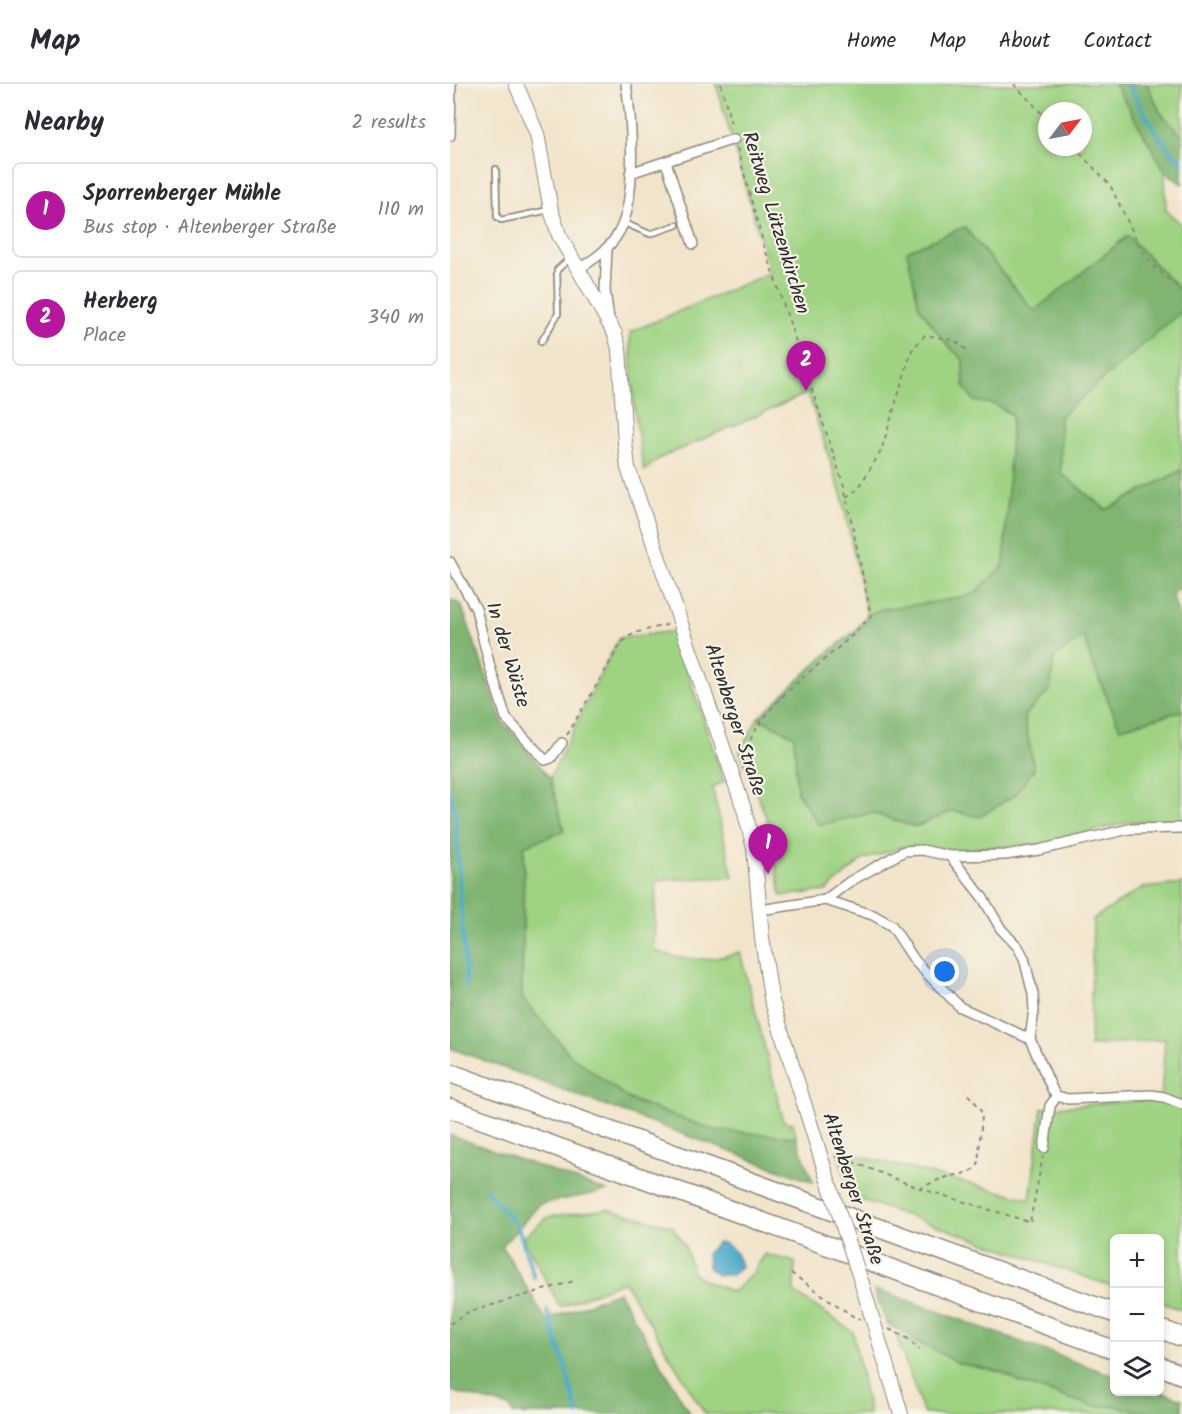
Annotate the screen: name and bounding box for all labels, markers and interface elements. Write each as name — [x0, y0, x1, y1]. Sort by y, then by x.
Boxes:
text: Map — [30, 19, 81, 64]
text: Home — [847, 25, 896, 58]
text: Map — [929, 25, 966, 58]
text: About — [999, 25, 1050, 58]
text: Contact — [1083, 25, 1152, 58]
text: Nearby — [24, 102, 104, 144]
north arrow — [1038, 102, 1092, 156]
text: 2 results — [351, 107, 426, 139]
street label: Reitweg Lützenkirchen — [732, 128, 818, 318]
text: Sporrenberger Mühle — [83, 177, 281, 212]
text: 1 — [42, 194, 49, 226]
text: 110 m — [378, 194, 424, 226]
text: Bus stop · Altenberger Straße — [83, 212, 336, 244]
text: Herberg — [83, 285, 158, 320]
text: 2 — [40, 302, 51, 334]
text: 340 m — [368, 302, 424, 334]
text: Place — [83, 320, 126, 352]
pin: 2 — [786, 342, 826, 391]
street label: In der Wüste — [476, 598, 538, 712]
street label: Altenberger Straße — [694, 640, 774, 800]
pin: 1 — [748, 824, 788, 874]
your location — [930, 957, 959, 986]
street label: Altenberger Straße — [812, 1109, 892, 1269]
map controls — [1110, 1234, 1164, 1396]
button: + — [1110, 1234, 1164, 1288]
button: − — [1110, 1288, 1164, 1342]
button: layers — [1110, 1342, 1164, 1396]

